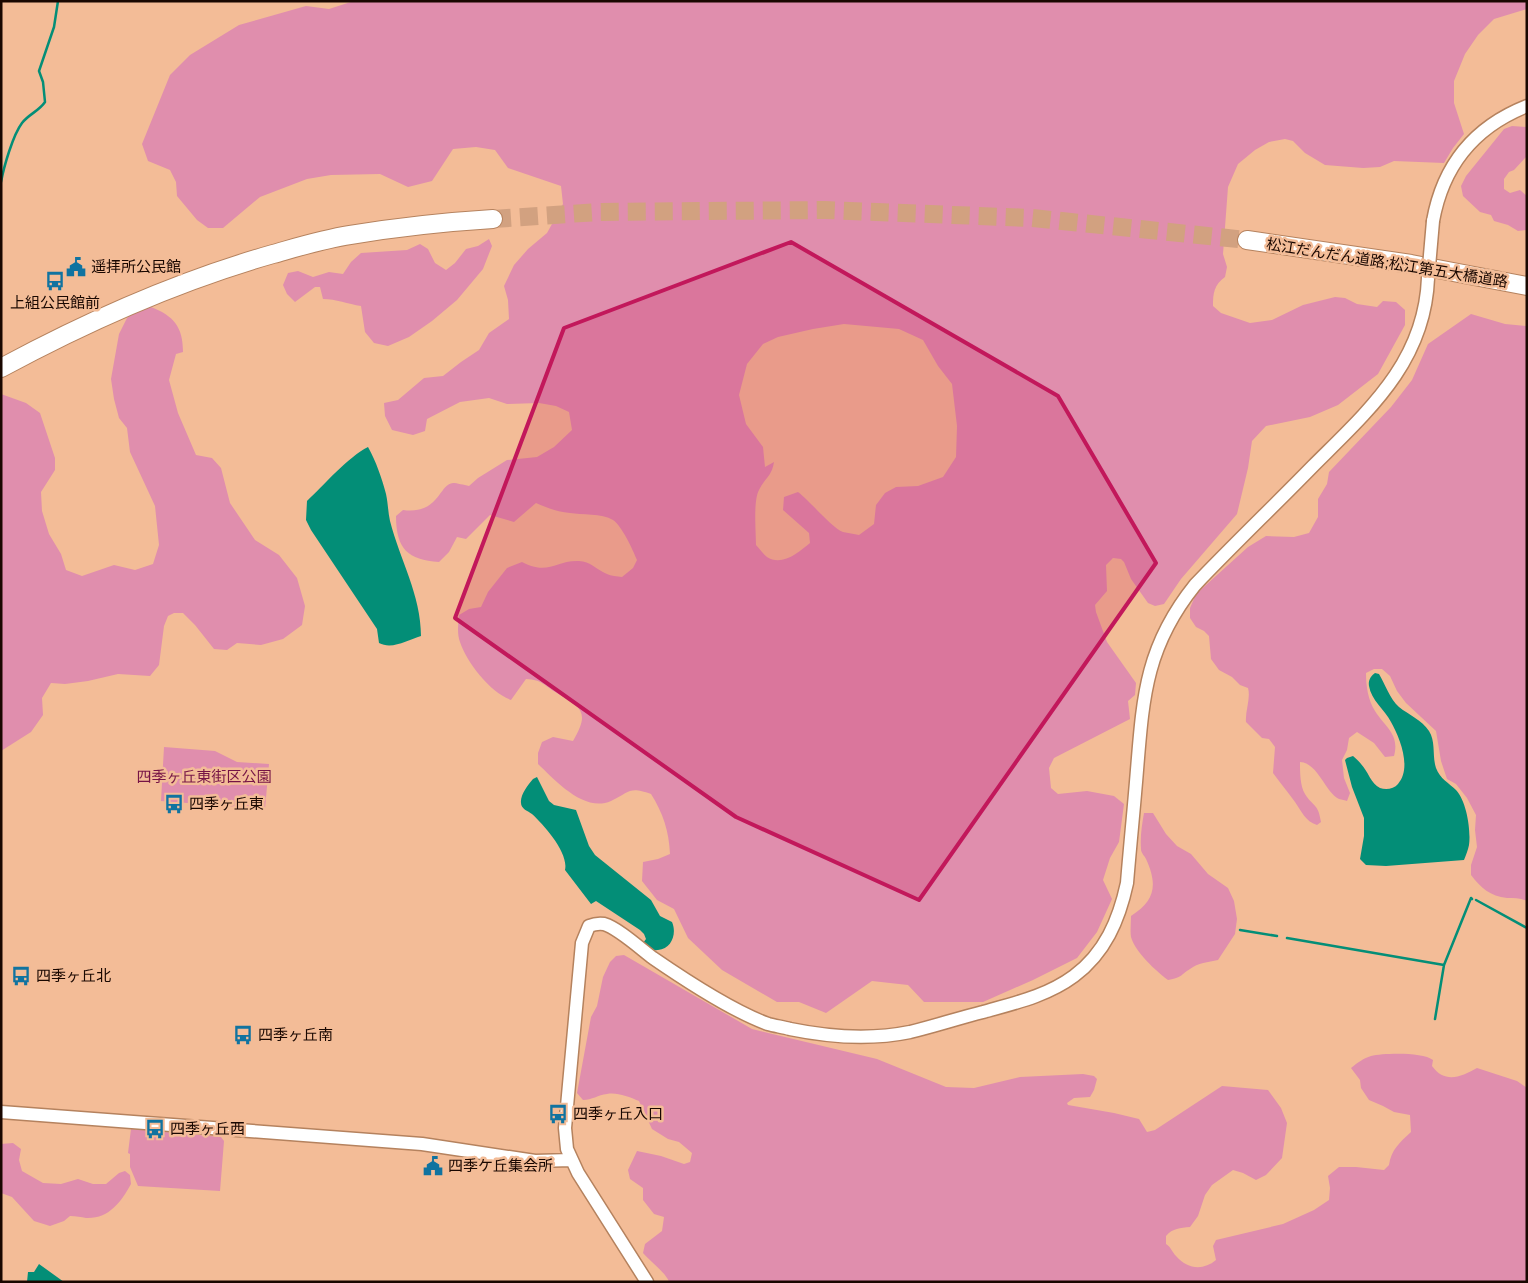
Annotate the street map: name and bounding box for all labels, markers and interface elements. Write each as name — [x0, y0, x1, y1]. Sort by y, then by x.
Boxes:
street label: 松江だんだん道路;松江第五大橋道路 — [1265, 235, 1509, 290]
public building icon: 遥拝所公民館 — [65, 256, 87, 278]
place label: 遥拝所公民館 — [91, 258, 181, 275]
bus stop icon: 上組公民館前 — [44, 270, 66, 292]
place label: 上組公民館前 — [10, 294, 100, 311]
park label: 四季ヶ丘東街区公園 — [136, 768, 272, 785]
bus stop icon: 四季ヶ丘東 — [163, 793, 185, 815]
place label: 四季ヶ丘東 — [189, 795, 264, 812]
bus stop icon: 四季ヶ丘北 — [10, 965, 32, 987]
place label: 四季ヶ丘北 — [36, 967, 111, 984]
bus stop icon: 四季ヶ丘南 — [232, 1024, 254, 1046]
place label: 四季ヶ丘南 — [258, 1026, 333, 1043]
bus stop icon: 四季ヶ丘入口 — [547, 1103, 569, 1125]
place label: 四季ヶ丘入口 — [573, 1105, 663, 1122]
bus stop icon: 四季ヶ丘西 — [144, 1118, 166, 1140]
place label: 四季ヶ丘西 — [170, 1120, 245, 1137]
public building icon: 四季ケ丘集会所 — [422, 1155, 444, 1177]
place label: 四季ケ丘集会所 — [448, 1157, 553, 1174]

